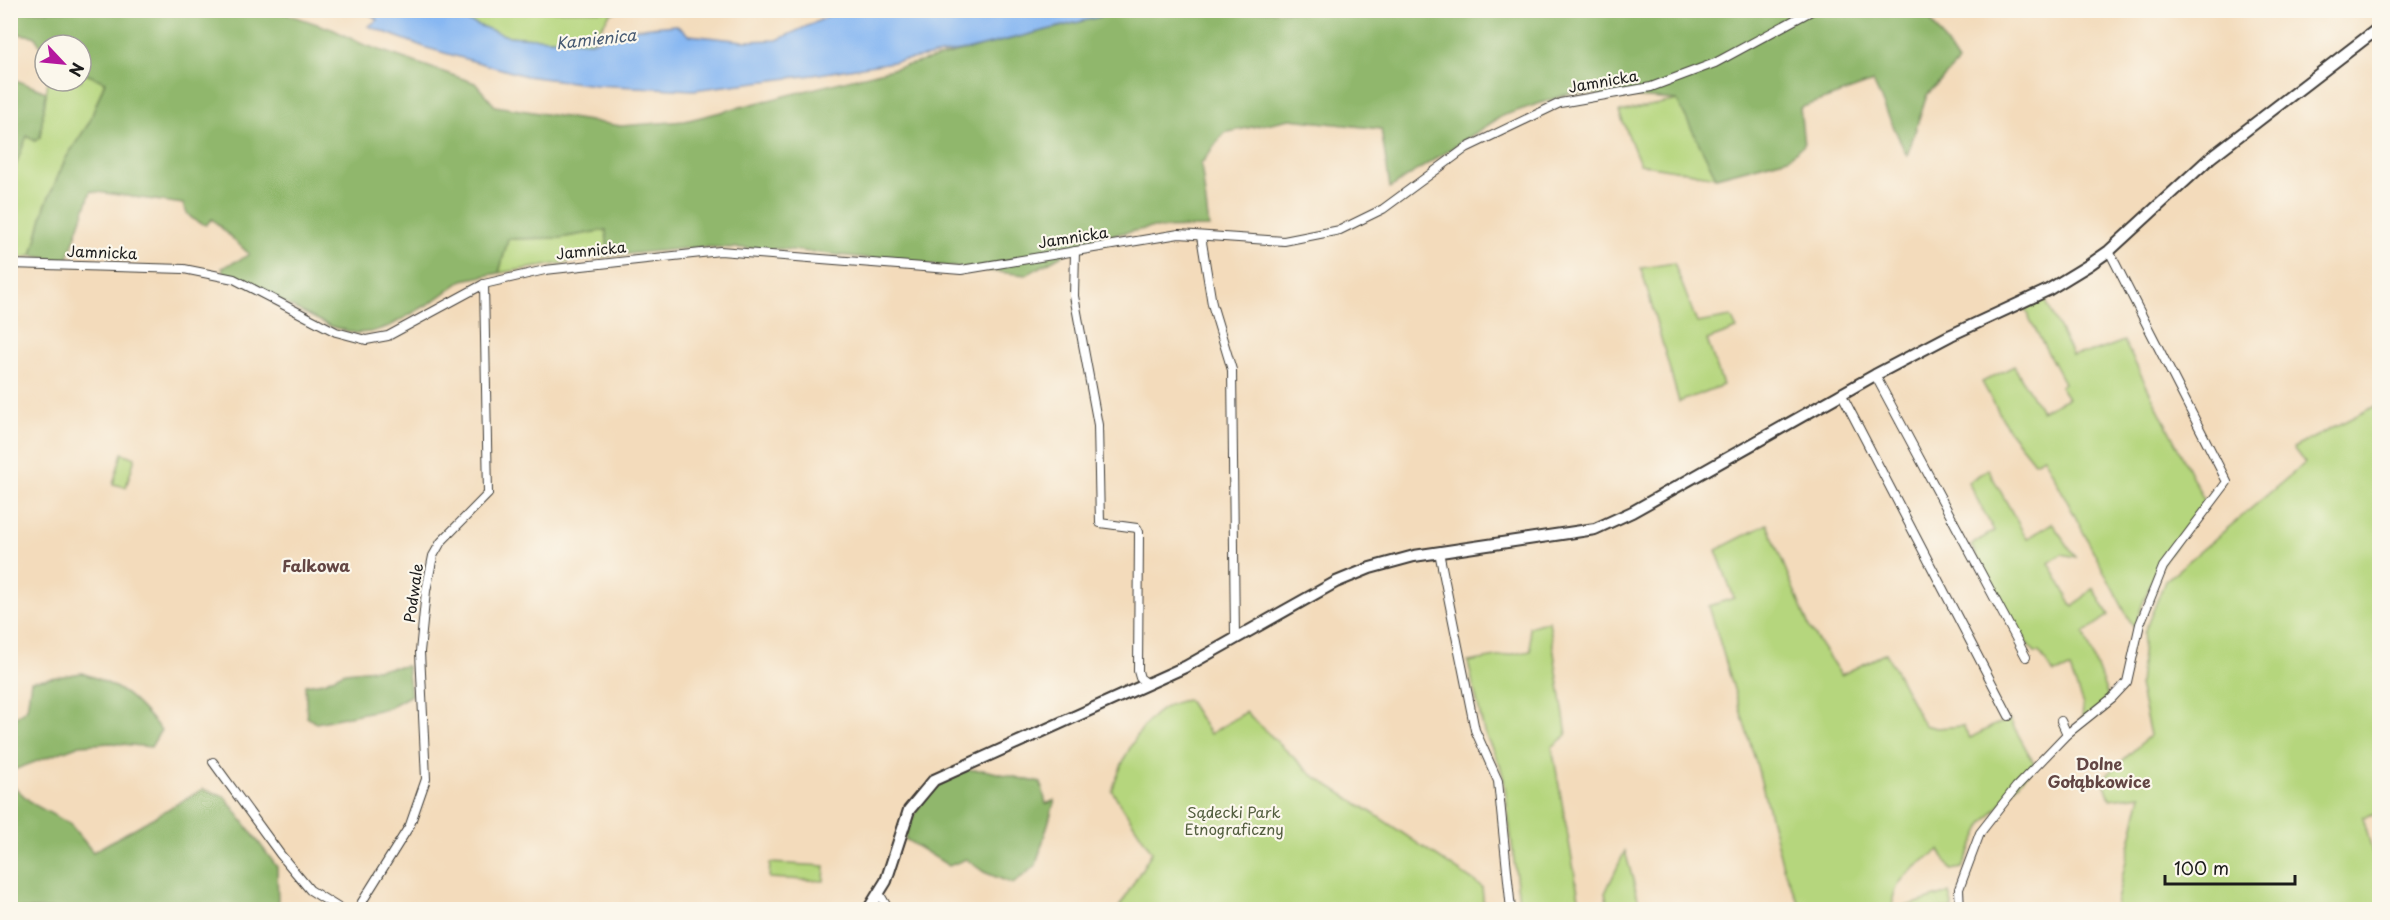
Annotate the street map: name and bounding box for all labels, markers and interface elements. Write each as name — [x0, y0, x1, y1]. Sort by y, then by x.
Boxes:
water label: Kamienica — [555, 22, 638, 54]
north arrow — [33, 33, 93, 93]
text: N — [64, 59, 91, 81]
street label: Jamnicka — [1566, 63, 1640, 98]
street label: Jamnicka — [1036, 220, 1110, 253]
street label: Jamnicka — [555, 234, 628, 265]
street label: Jamnicka — [66, 239, 138, 264]
district label: Falkowa — [282, 553, 350, 577]
street label: Podwale — [397, 562, 428, 624]
district label: Dolne Gołąbkowice — [2047, 751, 2151, 793]
park label: Sądecki Park Etnograficzny — [1184, 800, 1284, 840]
scale bar — [2165, 848, 2296, 886]
text: 100 m — [2174, 854, 2229, 881]

